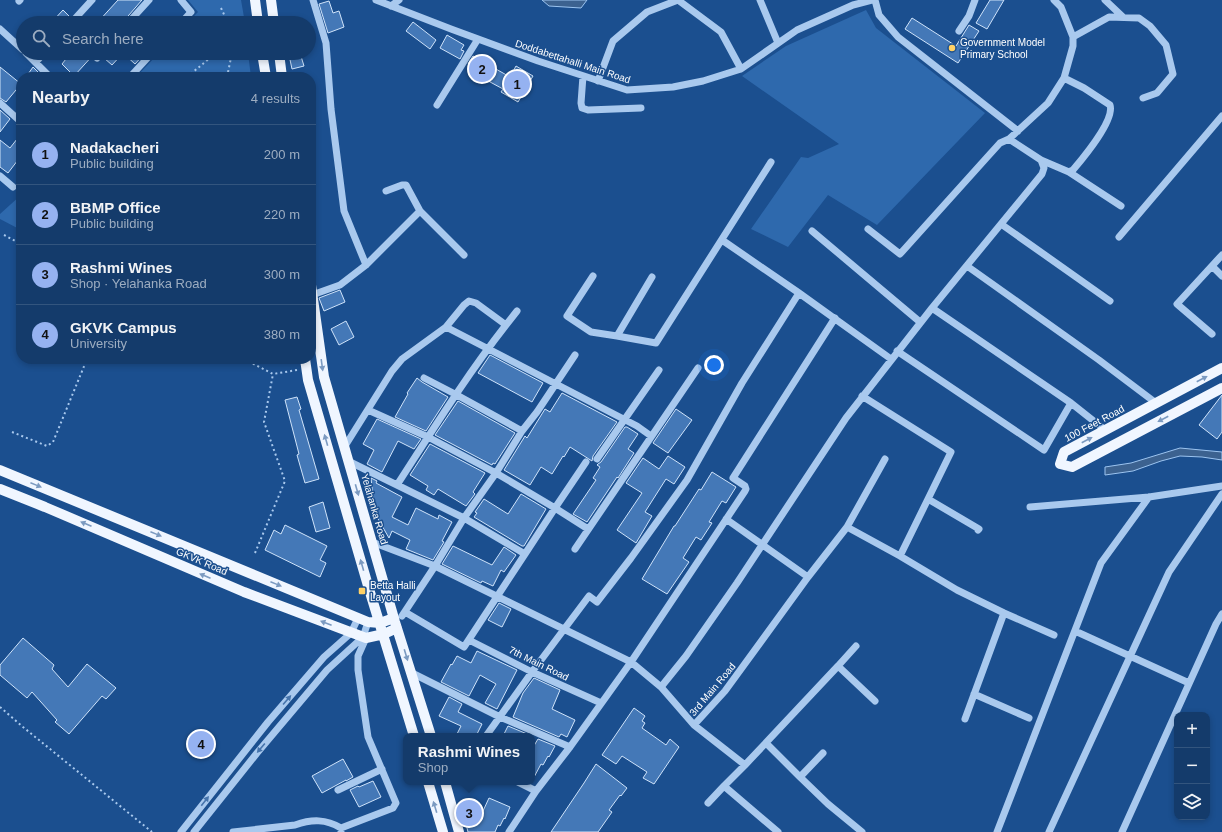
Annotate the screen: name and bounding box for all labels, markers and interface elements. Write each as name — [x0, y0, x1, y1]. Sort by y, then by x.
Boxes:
search box — [16, 16, 316, 60]
icon: search — [30, 27, 52, 49]
text: Search here — [62, 30, 144, 47]
place label: Government Model Primary School — [960, 37, 1045, 60]
street label: Doddabettahalli Main Road — [514, 38, 632, 85]
marker: Government Model Primary School — [947, 43, 957, 53]
pin: 2 — [469, 54, 495, 84]
pin: 1 — [504, 69, 530, 99]
text: Nearby — [32, 88, 90, 107]
text: 4 results — [251, 91, 300, 106]
text: Nadakacheri — [70, 139, 159, 156]
text: 1 — [41, 147, 49, 162]
text: 200 m — [264, 147, 300, 162]
text: Public building — [70, 156, 154, 171]
text: BBMP Office — [70, 199, 161, 216]
text: 2 — [41, 207, 49, 222]
text: 220 m — [264, 207, 300, 222]
text: Public building — [70, 216, 154, 231]
text: Rashmi Wines — [70, 259, 172, 276]
text: 3 — [41, 267, 49, 282]
text: 300 m — [264, 267, 300, 282]
text: Shop · Yelahanka Road — [70, 276, 207, 291]
text: GKVK Campus — [70, 319, 177, 336]
text: 4 — [41, 327, 49, 342]
text: 380 m — [264, 327, 300, 342]
text: University — [70, 336, 127, 351]
your location — [704, 355, 724, 375]
one-way arrow — [319, 359, 325, 371]
one-way arrow — [1196, 376, 1208, 382]
street label: 100 Feet Road — [1062, 403, 1126, 444]
one-way arrow — [1157, 416, 1169, 422]
one-way arrow — [323, 434, 329, 446]
one-way arrow — [1081, 437, 1093, 443]
street label: Yelahanka Road — [359, 473, 390, 546]
one-way arrow — [31, 482, 43, 488]
one-way arrow — [354, 485, 360, 497]
one-way arrow — [80, 521, 92, 528]
one-way arrow — [151, 532, 163, 538]
street label: GKVK Road — [175, 546, 229, 577]
one-way arrow — [359, 558, 365, 570]
one-way arrow — [200, 573, 211, 579]
place label: Betta Halli Layout — [370, 580, 416, 603]
one-way arrow — [271, 581, 282, 587]
marker: Betta Halli Layout — [357, 586, 367, 596]
one-way arrow — [320, 620, 332, 626]
street label: 7th Main Road — [507, 644, 570, 683]
one-way arrow — [403, 650, 409, 662]
street label: 3rd Main Road — [687, 661, 738, 718]
one-way arrow — [282, 695, 291, 705]
map controls — [1174, 712, 1210, 820]
button: + — [1174, 712, 1210, 748]
pin: 4 — [188, 729, 214, 759]
popup — [403, 733, 535, 785]
one-way arrow — [256, 743, 265, 753]
text: Rashmi Wines — [418, 743, 520, 760]
button: − — [1174, 748, 1210, 784]
text: Shop — [418, 760, 448, 775]
button: layers — [1174, 784, 1210, 820]
one-way arrow — [201, 796, 209, 807]
pin: 3 — [456, 798, 482, 828]
one-way arrow — [432, 801, 438, 813]

